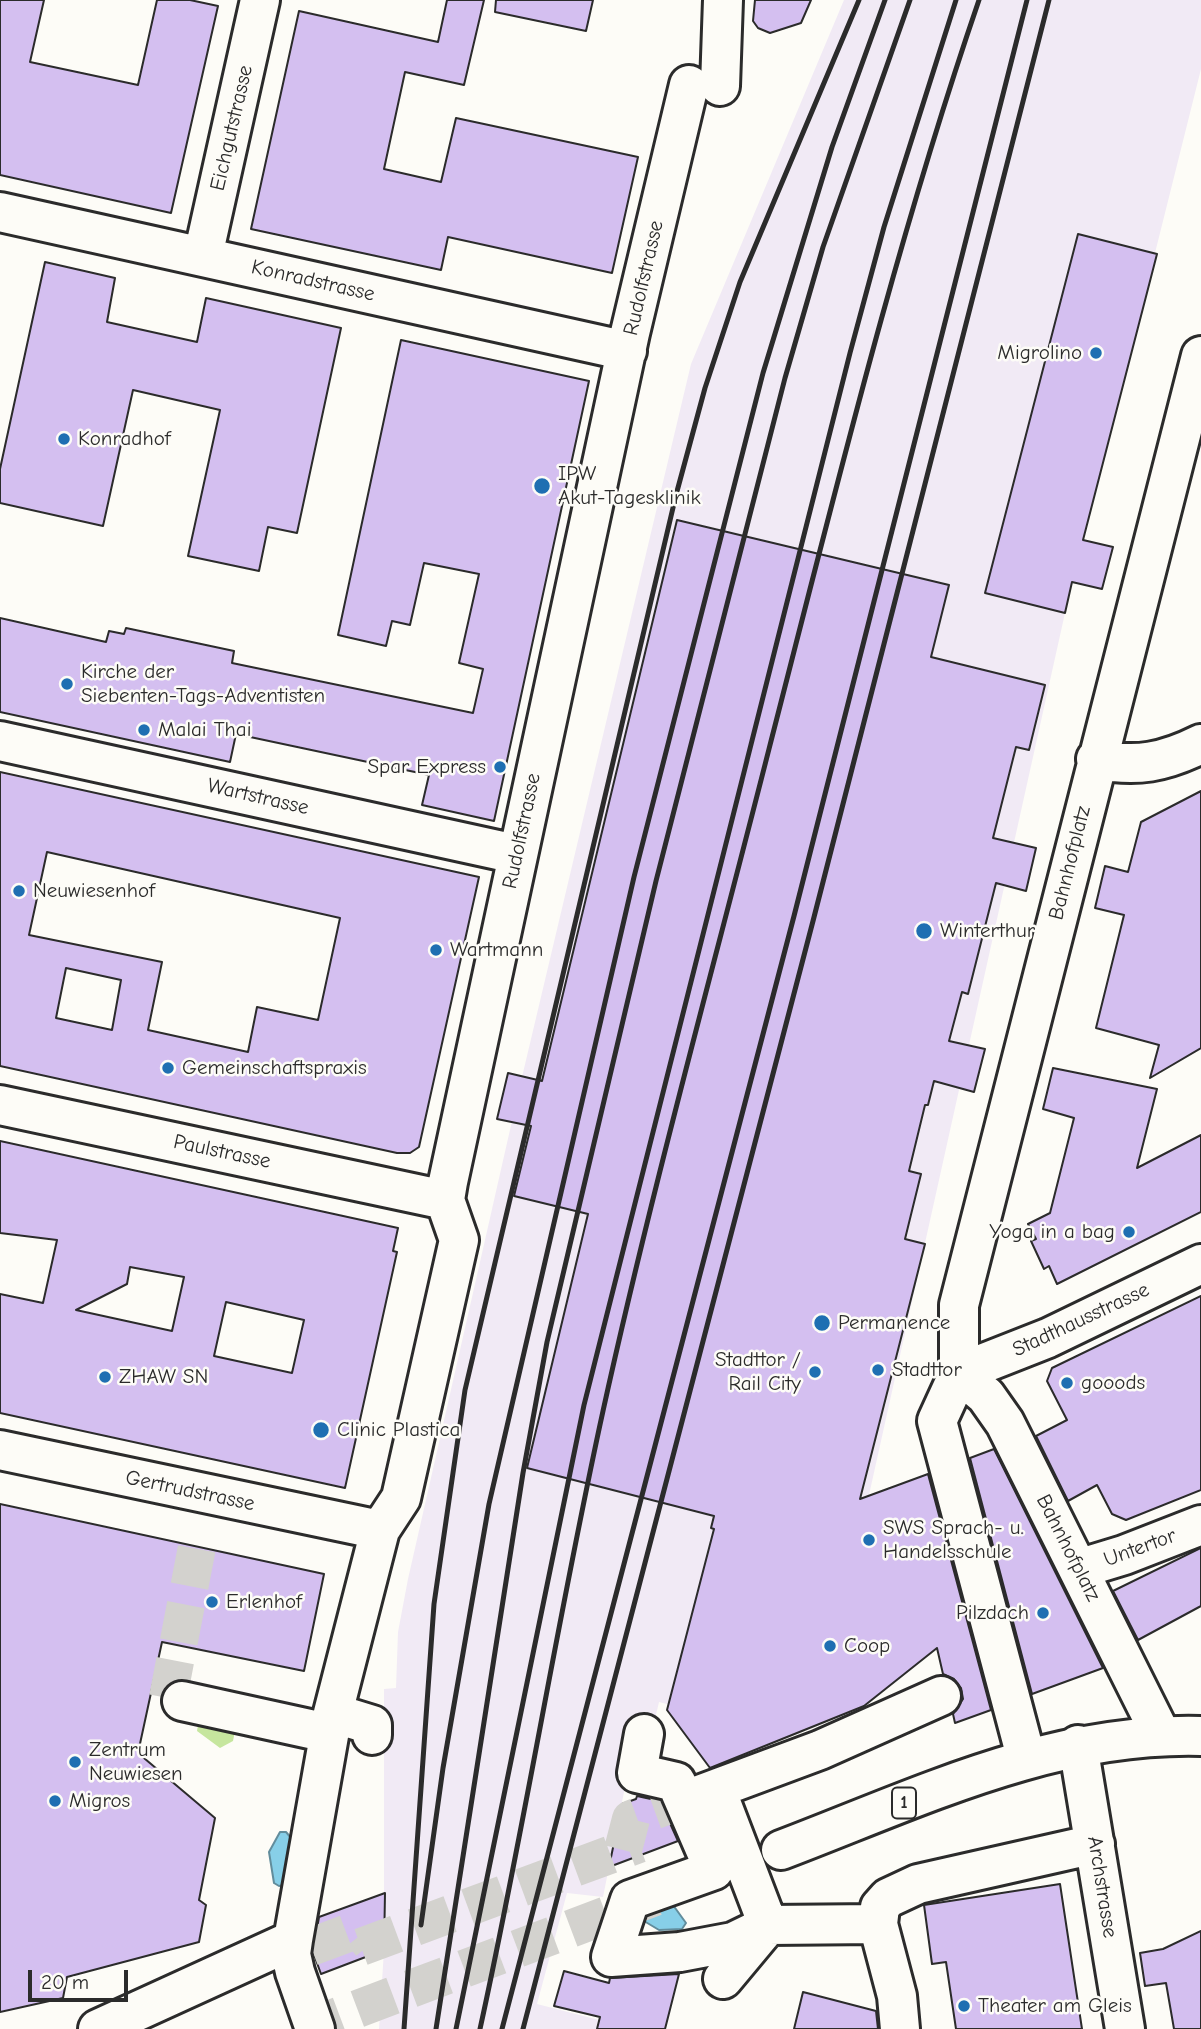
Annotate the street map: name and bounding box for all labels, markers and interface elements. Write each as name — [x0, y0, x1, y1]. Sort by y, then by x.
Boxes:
street label: Eichgutstrasse — [205, 63, 259, 193]
street label: Rudolfstrasse — [619, 218, 669, 338]
street label: Konradstrasse — [249, 255, 377, 307]
place label: Migrolino — [997, 340, 1082, 366]
marker: Migrolino — [1088, 345, 1104, 361]
place label: Konradhof — [78, 426, 171, 452]
marker: Konradhof — [56, 431, 72, 447]
place label: IPW Akut-Tagesklinik — [558, 461, 701, 511]
marker: IPW Akut-Tagesklinik — [532, 476, 552, 496]
place label: Kirche der Siebenten-Tags-Adventisten — [81, 659, 325, 709]
marker: Kirche der Siebenten-Tags-Adventisten — [59, 676, 75, 692]
place label: Malai Thai — [158, 717, 251, 743]
marker: Malai Thai — [136, 722, 152, 738]
place label: Spar Express — [367, 754, 486, 780]
marker: Spar Express — [492, 759, 508, 775]
street label: Rudolfstrasse — [497, 771, 547, 891]
street label: Wartstrasse — [205, 773, 311, 821]
street label: Bahnhofplatz — [1044, 803, 1096, 923]
place label: Neuwiesenhof — [33, 878, 155, 904]
marker: Neuwiesenhof — [11, 883, 27, 899]
place label: Winterthur — [940, 918, 1035, 944]
marker: Winterthur — [914, 921, 934, 941]
place label: Wartmann — [450, 937, 543, 963]
marker: Wartmann — [428, 942, 444, 958]
place label: Gemeinschaftspraxis — [182, 1055, 367, 1081]
marker: Gemeinschaftspraxis — [160, 1060, 176, 1076]
street label: Paulstrasse — [171, 1129, 273, 1175]
place label: Yoga in a bag — [989, 1219, 1115, 1245]
marker: Yoga in a bag — [1121, 1224, 1137, 1240]
street label: Stadthausstrasse — [1009, 1277, 1153, 1363]
place label: Permanence — [838, 1310, 950, 1336]
marker: Permanence — [812, 1313, 832, 1333]
place label: Stadttor / Rail City — [715, 1347, 801, 1397]
place label: Stadttor — [892, 1357, 962, 1383]
marker: Stadttor — [870, 1362, 886, 1378]
place label: ZHAW SN — [119, 1364, 208, 1390]
marker: Stadttor / Rail City — [807, 1364, 823, 1380]
marker: ZHAW SN — [97, 1369, 113, 1385]
place label: gooods — [1081, 1370, 1145, 1396]
marker: gooods — [1059, 1375, 1075, 1391]
place label: Clinic Plastica — [337, 1417, 460, 1443]
marker: Clinic Plastica — [311, 1420, 331, 1440]
street label: Gertrudstrasse — [123, 1465, 257, 1517]
street label: Bahnhofplatz — [1030, 1490, 1106, 1606]
place label: SWS Sprach- u. Handelsschule — [883, 1515, 1024, 1565]
street label: Untertor — [1100, 1523, 1180, 1573]
marker: SWS Sprach- u. Handelsschule — [861, 1532, 877, 1548]
place label: Erlenhof — [226, 1589, 302, 1615]
marker: Erlenhof — [204, 1594, 220, 1610]
place label: Pilzdach — [956, 1600, 1029, 1626]
marker: Pilzdach — [1035, 1605, 1051, 1621]
place label: Coop — [844, 1633, 890, 1659]
marker: Coop — [822, 1638, 838, 1654]
place label: Zentrum Neuwiesen — [89, 1737, 183, 1787]
marker: Zentrum Neuwiesen — [67, 1754, 83, 1770]
road number: 1 — [892, 1787, 916, 1818]
place label: Migros — [69, 1788, 130, 1814]
marker: Migros — [47, 1793, 63, 1809]
street label: Archstrasse — [1082, 1834, 1122, 1940]
scale bar — [32, 1955, 131, 1999]
text: 20 m — [41, 1970, 89, 1994]
place label: Theater am Gleis — [978, 1993, 1132, 2019]
marker: Theater am Gleis — [956, 1998, 972, 2014]

